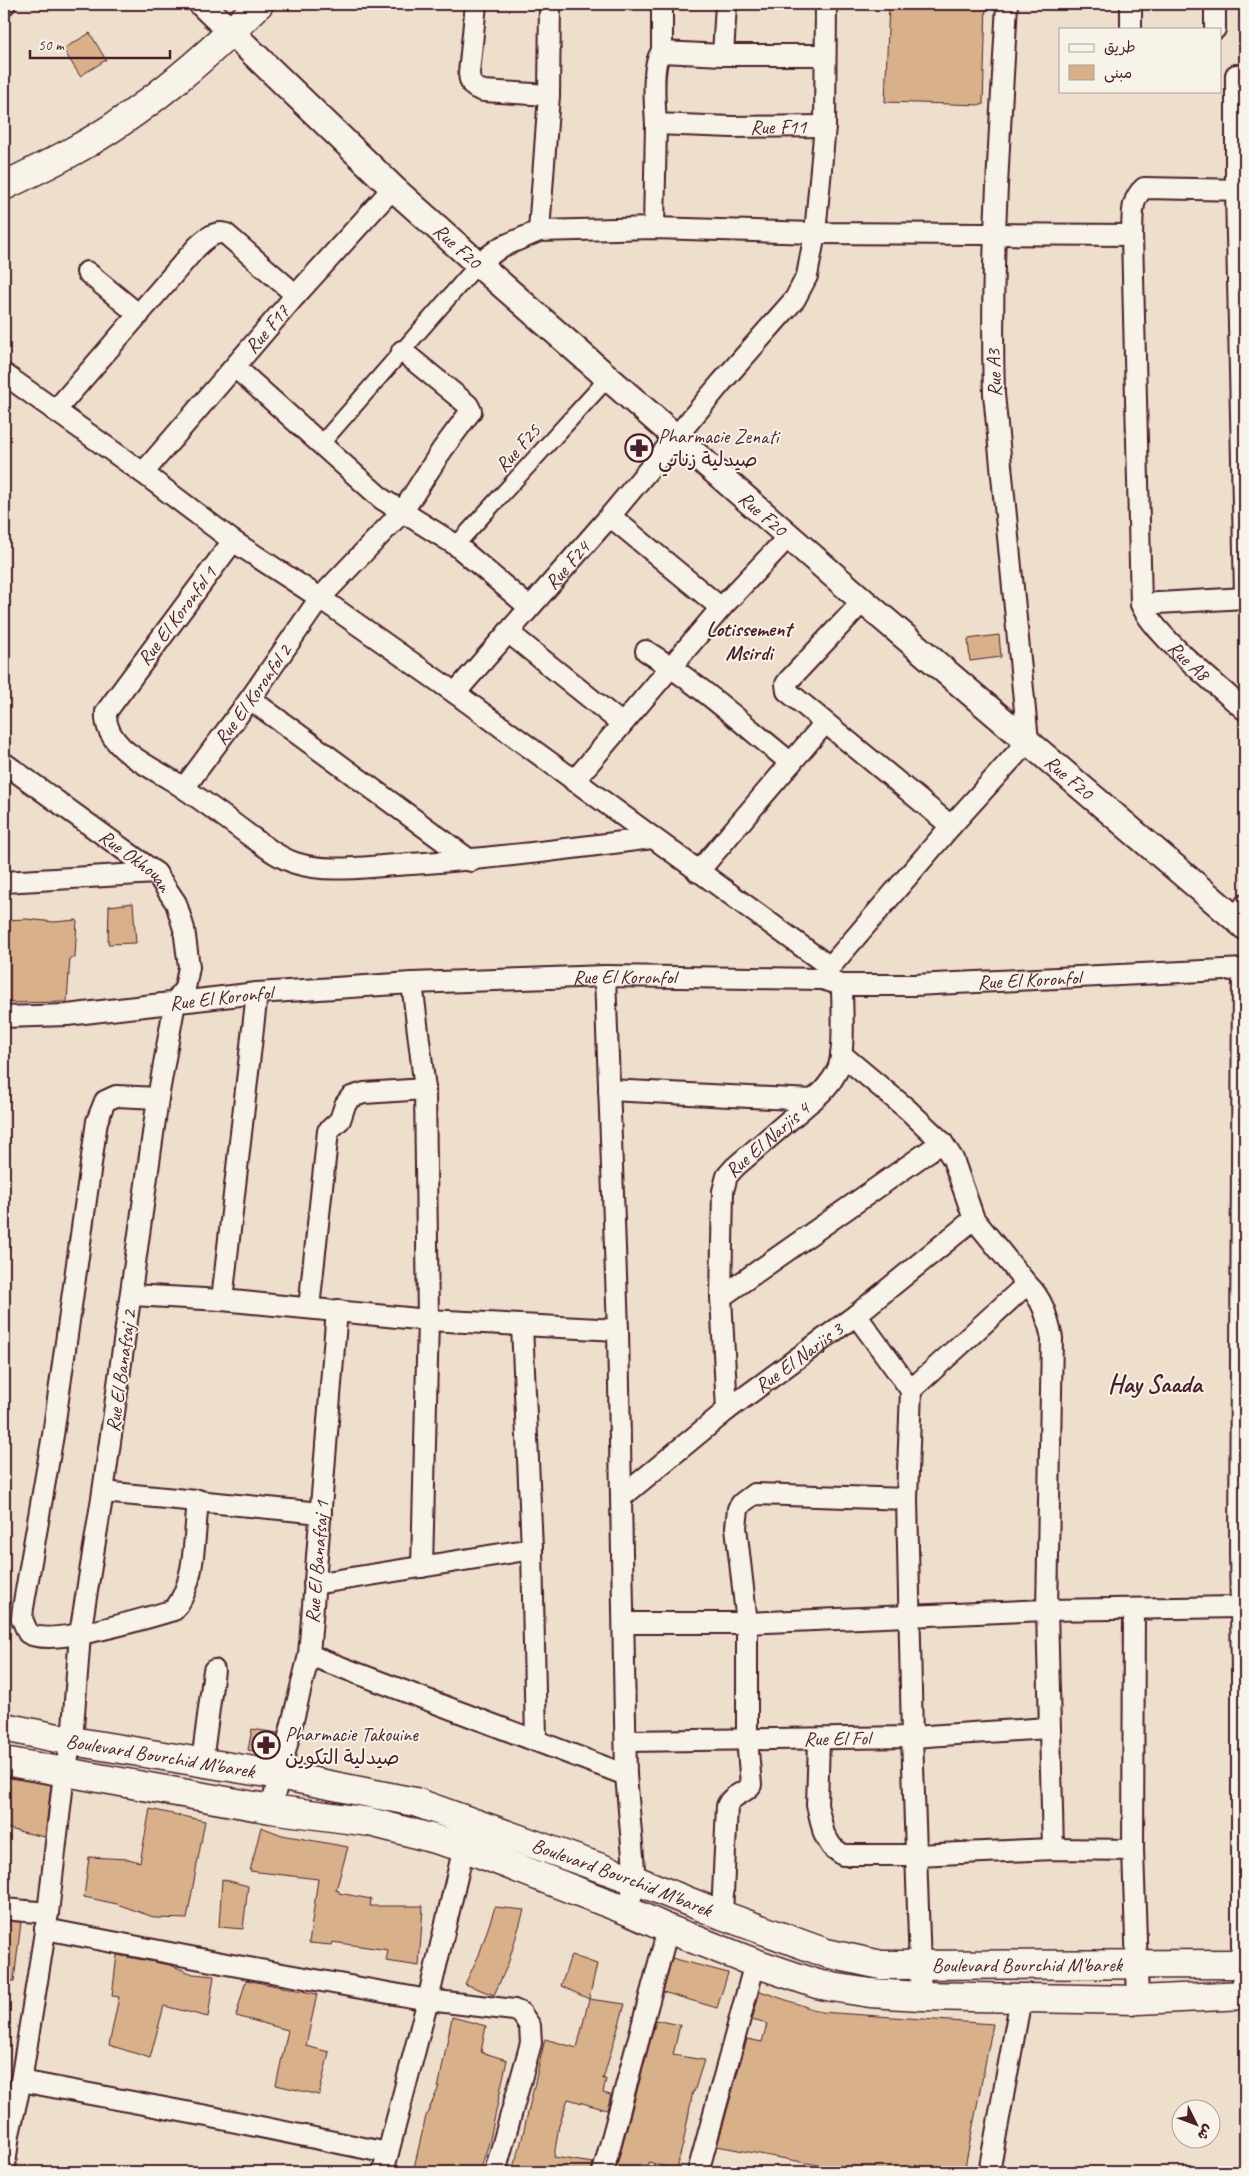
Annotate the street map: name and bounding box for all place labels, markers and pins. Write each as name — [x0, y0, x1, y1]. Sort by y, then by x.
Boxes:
place label: Pharmacie Zenati صيدلية زناتي — [658, 424, 781, 477]
pharmacy icon: Pharmacie Zenati صيدلية زناتي — [624, 433, 654, 463]
place label: Pharmacie Takouine صيدلية التكوين — [285, 1722, 419, 1770]
pharmacy icon: Pharmacie Takouine صيدلية التكوين — [251, 1730, 281, 1760]

